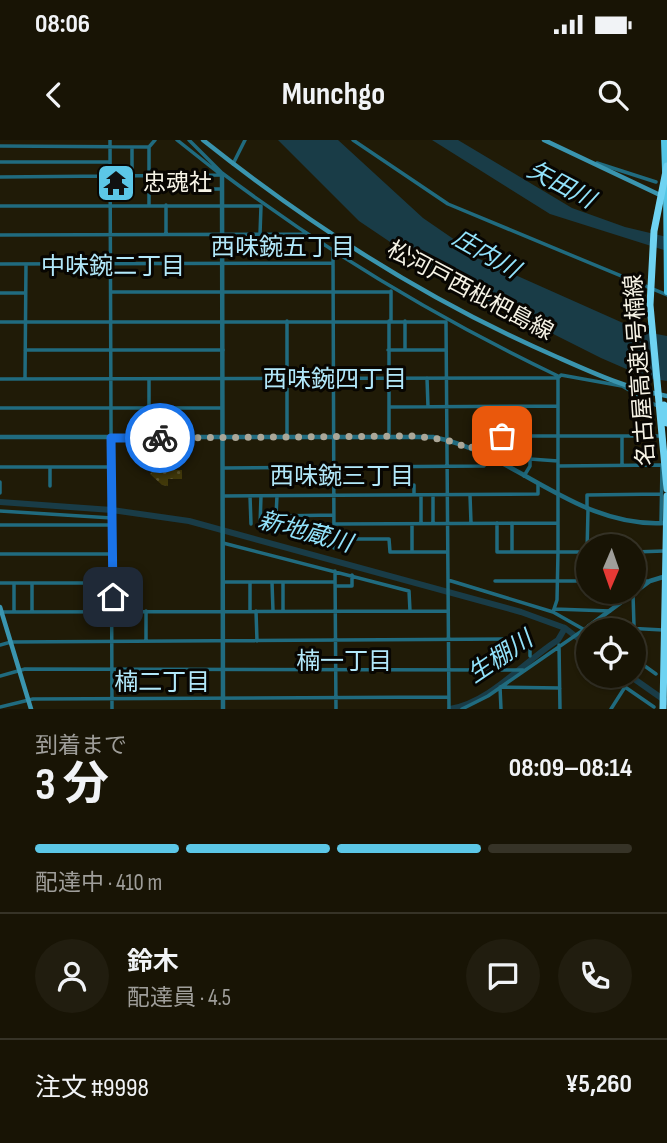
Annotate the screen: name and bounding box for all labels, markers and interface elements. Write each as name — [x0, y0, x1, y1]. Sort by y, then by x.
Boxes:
text: 08:06 — [35, 9, 90, 40]
text: Munchgo — [282, 75, 385, 114]
icon: back — [35, 76, 73, 114]
icon: search — [594, 76, 632, 114]
water label: 矢田川 — [522, 155, 602, 216]
temple icon: 忠魂社 — [95, 162, 137, 204]
place label: 忠魂社 — [143, 169, 212, 197]
water label: 庄内川 — [448, 223, 527, 286]
district label: 西味鋺五丁目 — [211, 233, 355, 262]
street label: 松河戸西枇杷島線 — [382, 235, 558, 347]
district label: 中味鋺二丁目 — [41, 252, 185, 281]
street label: 名古屋高速1号楠線 — [619, 273, 661, 467]
district label: 西味鋺四丁目 — [263, 365, 407, 394]
courier — [125, 403, 195, 473]
pin — [472, 406, 532, 466]
icon: bag — [483, 417, 521, 455]
icon: bike — [141, 419, 179, 457]
district label: 西味鋺三丁目 — [270, 462, 414, 491]
water label: 新地蔵川 — [255, 506, 358, 559]
north arrow — [576, 534, 646, 604]
map controls — [576, 534, 646, 688]
pin — [83, 567, 143, 627]
icon: home — [94, 578, 132, 616]
button: locate — [576, 618, 646, 688]
water label: 生棚川 — [462, 623, 540, 689]
district label: 楠一丁目 — [296, 647, 392, 676]
district label: 楠二丁目 — [114, 668, 210, 697]
text: 到着まで — [35, 732, 127, 760]
text: 08:09–08:14 — [509, 753, 632, 784]
text: 3 分 — [35, 758, 109, 813]
text: 配達中 · 410 m — [35, 869, 162, 897]
button: person — [35, 939, 109, 1013]
button: chat — [466, 939, 540, 1013]
button: phone — [558, 939, 632, 1013]
text: 鈴木 — [127, 947, 179, 978]
text: 配達員 · 4.5 — [127, 984, 231, 1012]
text: ¥5,260 — [565, 1069, 632, 1100]
text: 注文 #9998 — [35, 1073, 149, 1104]

